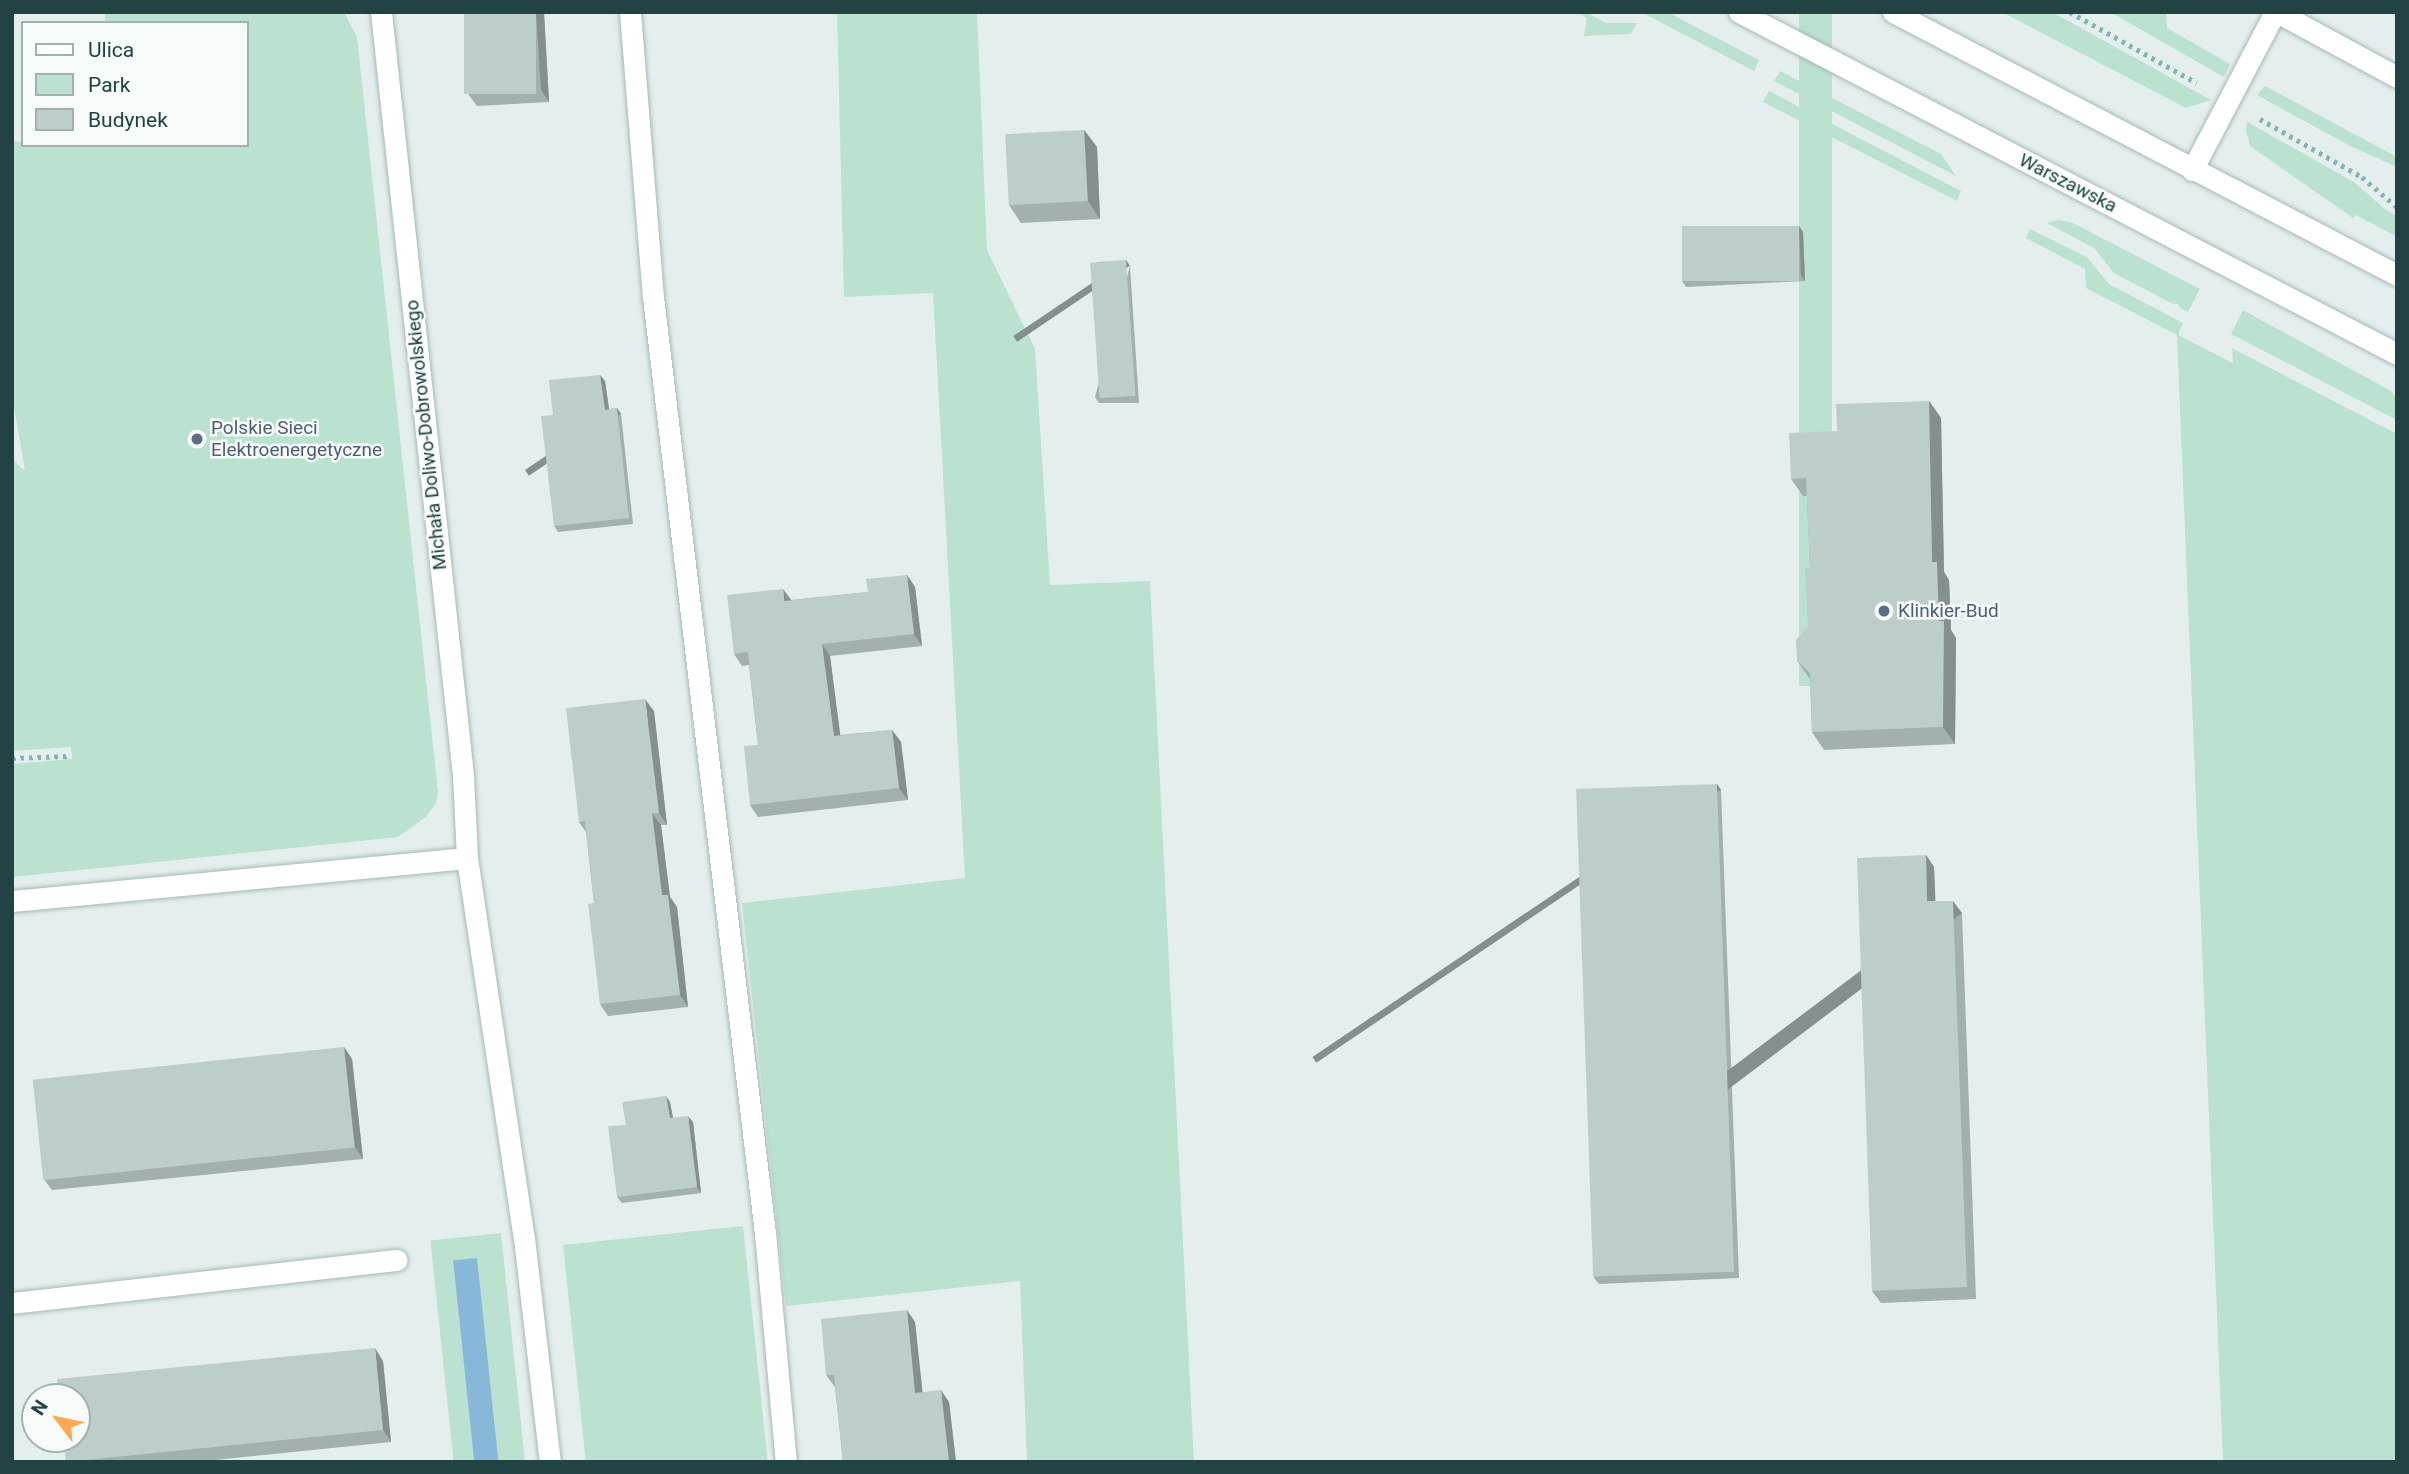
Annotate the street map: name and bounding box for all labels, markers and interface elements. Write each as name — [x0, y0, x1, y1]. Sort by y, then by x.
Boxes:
legend — [21, 21, 248, 147]
text: Ulica — [88, 38, 134, 62]
text: Park — [88, 73, 130, 97]
text: Budynek — [88, 108, 168, 132]
street label: Warszawska — [2015, 149, 2121, 217]
street label: Michała Doliwo-Dobrowolskiego — [400, 299, 452, 571]
place label: Polskie Sieci Elektroenergetyczne — [211, 417, 382, 461]
marker: Polskie Sieci Elektroenergetyczne — [189, 431, 205, 447]
place label: Klinkier-Bud — [1898, 600, 1999, 622]
marker: Klinkier-Bud — [1876, 603, 1892, 619]
north arrow — [21, 1383, 91, 1453]
text: N — [26, 1396, 53, 1419]

